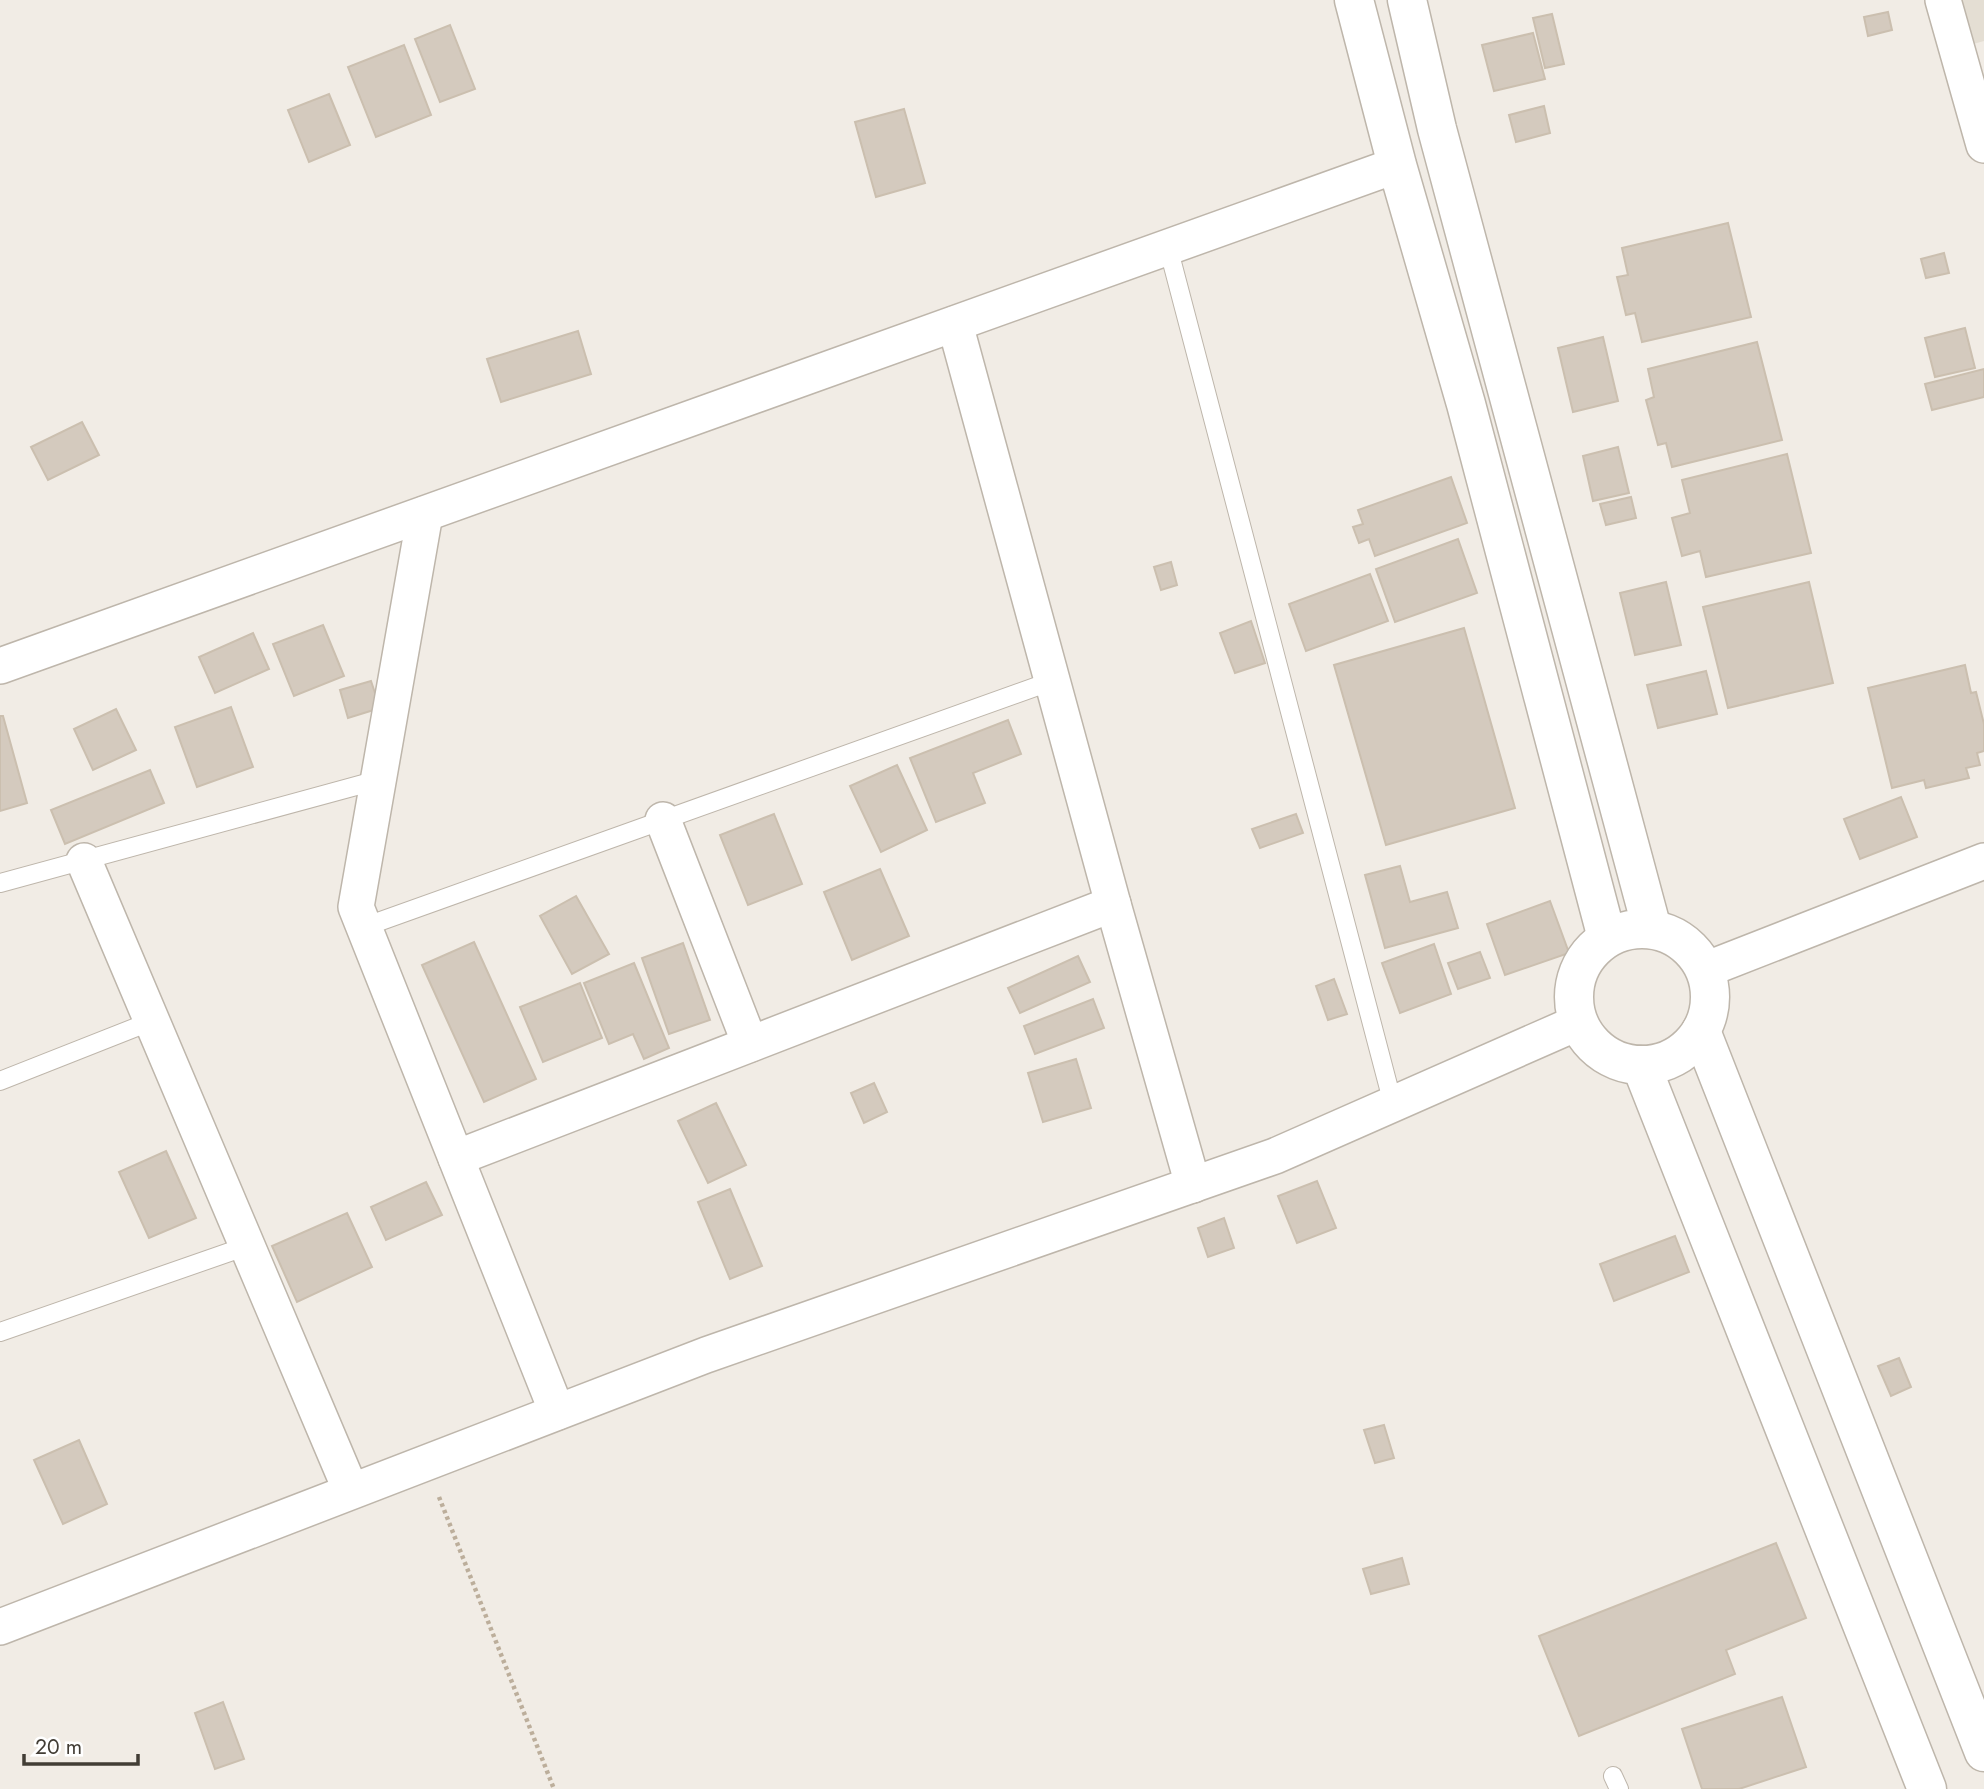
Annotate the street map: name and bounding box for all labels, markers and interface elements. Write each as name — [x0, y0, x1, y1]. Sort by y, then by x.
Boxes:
scale bar — [24, 1722, 138, 1766]
text: 20 m — [35, 1732, 82, 1762]

